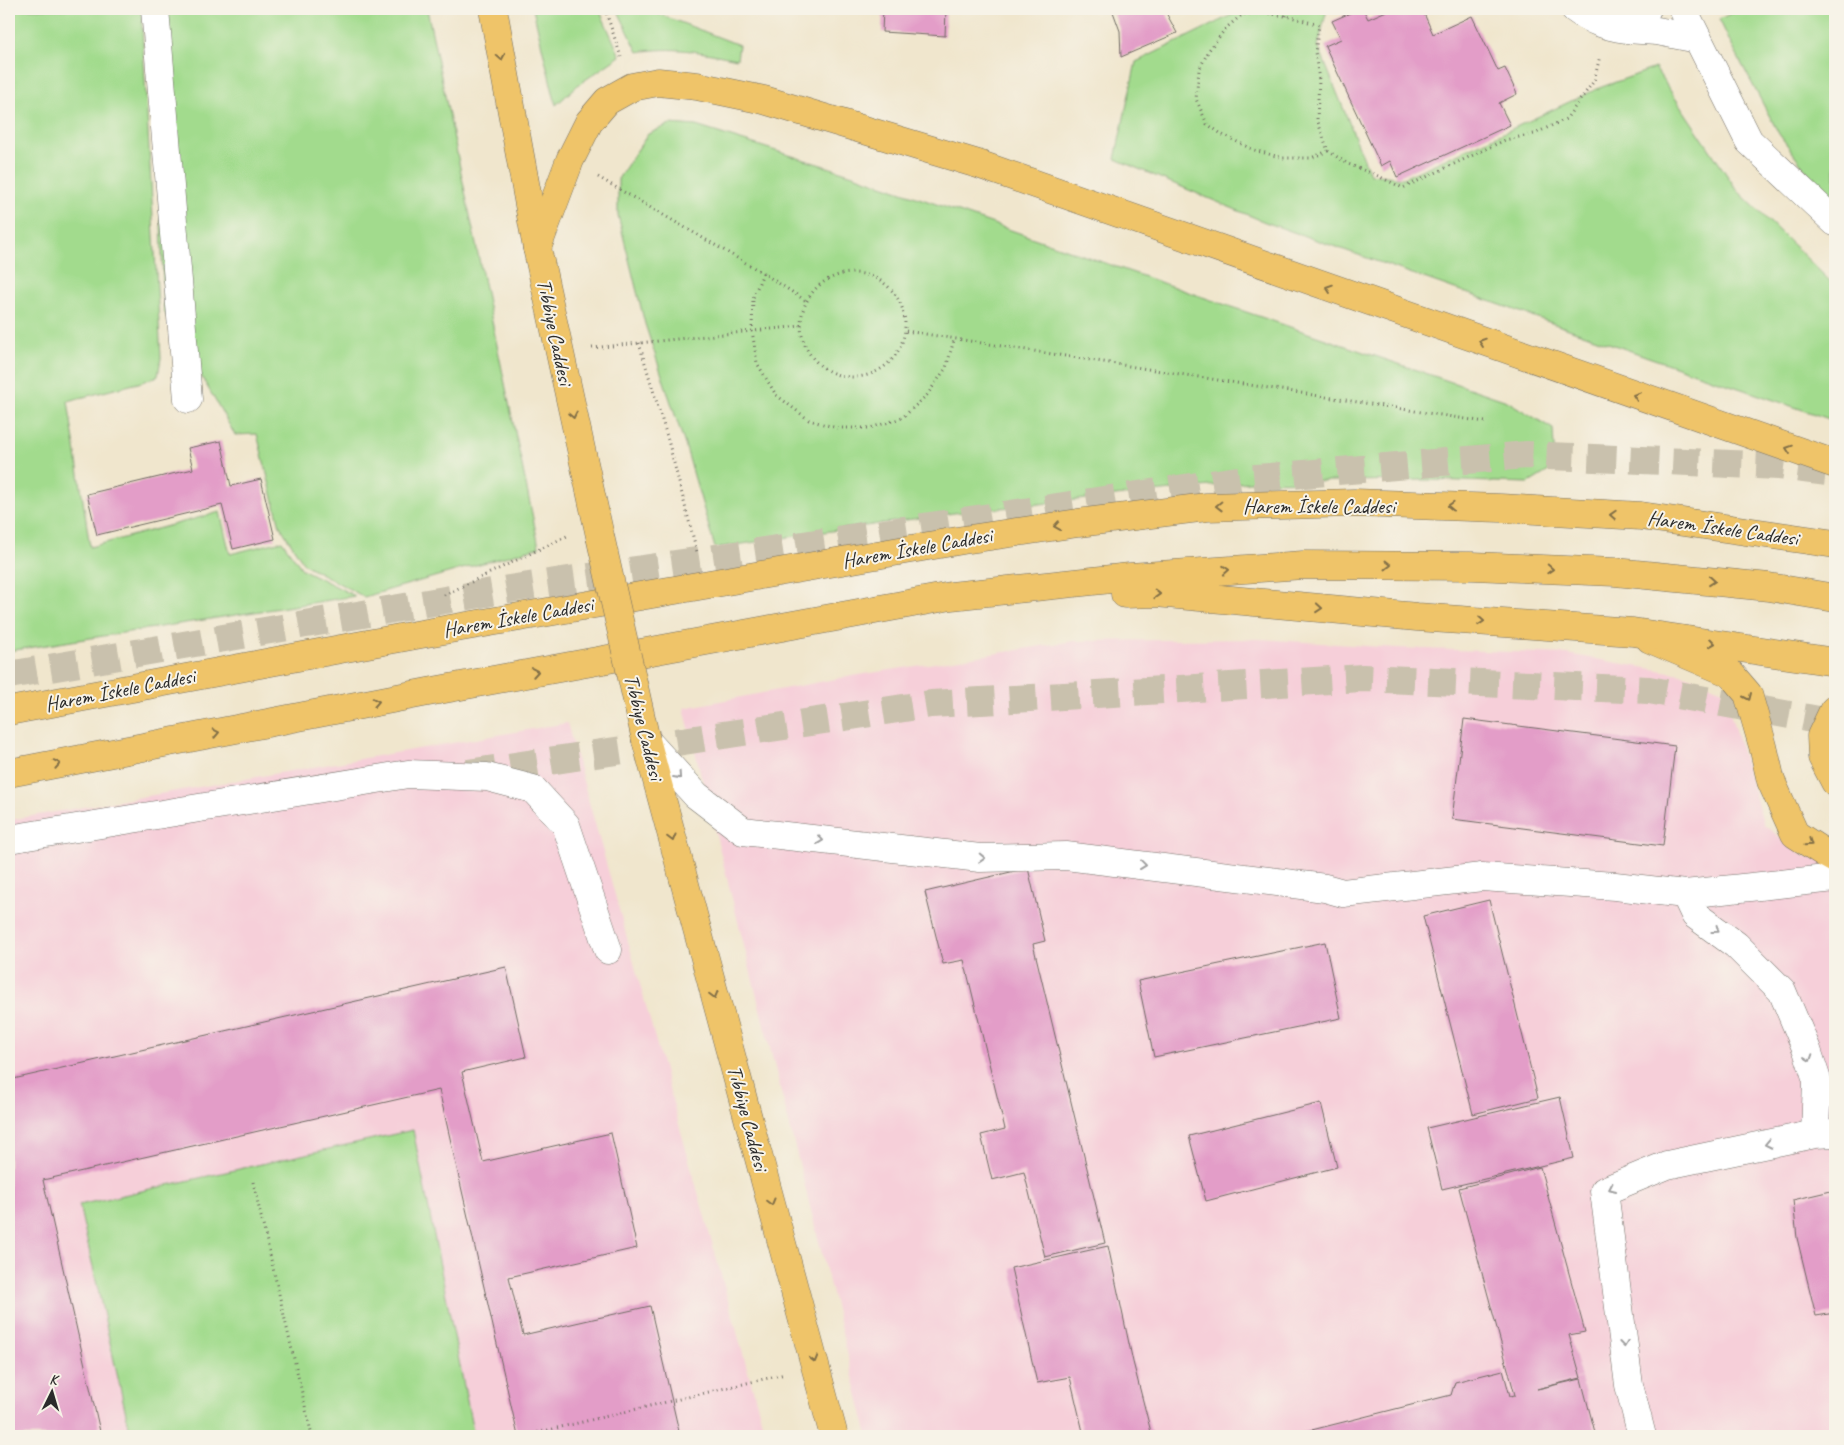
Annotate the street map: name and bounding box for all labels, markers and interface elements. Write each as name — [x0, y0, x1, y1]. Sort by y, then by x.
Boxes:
one-way arrow — [495, 52, 505, 61]
street label: Tıbbiye Caddesi — [531, 277, 580, 390]
one-way arrow — [1325, 284, 1334, 294]
one-way arrow — [1479, 337, 1487, 347]
one-way arrow — [1632, 391, 1640, 401]
one-way arrow — [568, 411, 578, 420]
one-way arrow — [1785, 445, 1794, 455]
street label: Harem İskele Caddesi — [1243, 493, 1398, 519]
one-way arrow — [1215, 501, 1223, 512]
one-way arrow — [1447, 501, 1455, 512]
street label: Harem İskele Caddesi — [1646, 505, 1803, 552]
one-way arrow — [1609, 509, 1617, 520]
one-way arrow — [1053, 520, 1062, 530]
street label: Harem İskele Caddesi — [840, 521, 997, 574]
one-way arrow — [1384, 560, 1392, 570]
one-way arrow — [1547, 564, 1555, 574]
one-way arrow — [1222, 565, 1230, 576]
one-way arrow — [1709, 575, 1717, 586]
one-way arrow — [1154, 589, 1161, 599]
street label: Harem İskele Caddesi — [441, 590, 598, 643]
one-way arrow — [1315, 602, 1323, 613]
one-way arrow — [1477, 615, 1485, 626]
one-way arrow — [1708, 638, 1716, 648]
street label: Harem İskele Caddesi — [43, 662, 200, 717]
one-way arrow — [531, 668, 540, 678]
street label: Tıbbiye Caddesi — [618, 672, 670, 785]
one-way arrow — [1741, 692, 1752, 701]
one-way arrow — [371, 698, 380, 708]
one-way arrow — [212, 728, 221, 739]
one-way arrow — [52, 759, 61, 769]
one-way arrow — [673, 771, 682, 780]
one-way arrow — [666, 834, 676, 842]
one-way arrow — [816, 834, 824, 845]
one-way arrow — [1804, 837, 1813, 846]
one-way arrow — [978, 852, 986, 863]
one-way arrow — [1140, 859, 1148, 870]
one-way arrow — [1710, 924, 1720, 933]
one-way arrow — [709, 990, 719, 998]
one-way arrow — [1804, 1053, 1814, 1062]
street label: Tıbbiye Caddesi — [721, 1063, 775, 1176]
one-way arrow — [1763, 1138, 1772, 1149]
one-way arrow — [1608, 1182, 1617, 1193]
one-way arrow — [765, 1198, 776, 1207]
one-way arrow — [1618, 1341, 1629, 1349]
one-way arrow — [808, 1355, 818, 1363]
north arrow — [28, 1368, 78, 1418]
text: K — [49, 1371, 60, 1389]

